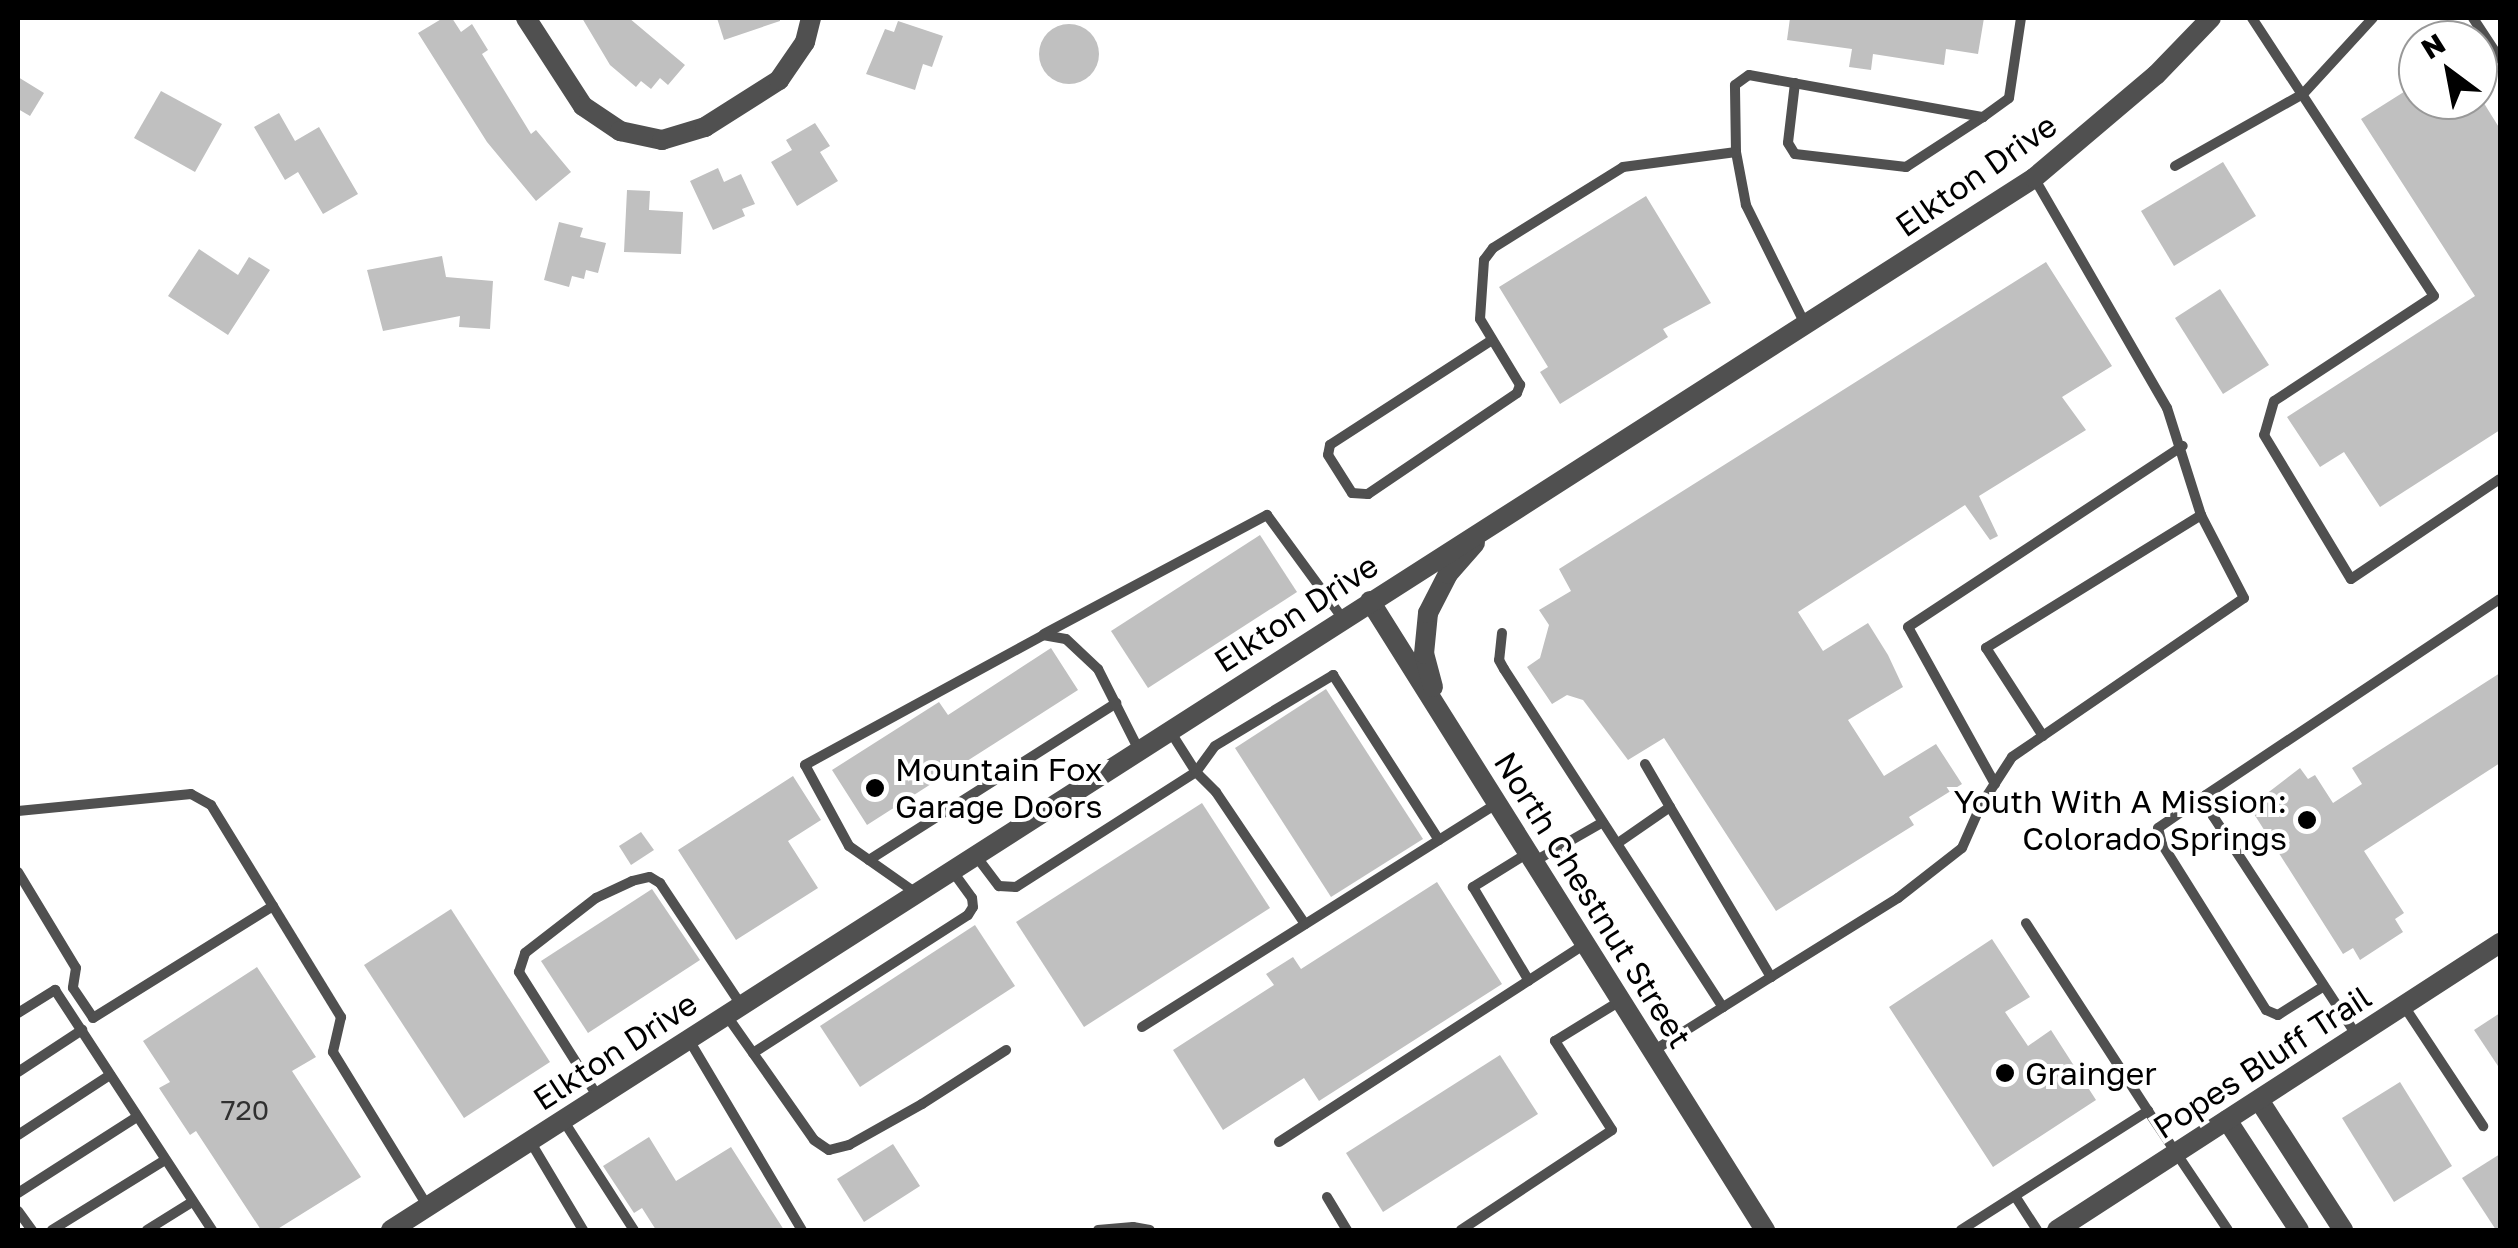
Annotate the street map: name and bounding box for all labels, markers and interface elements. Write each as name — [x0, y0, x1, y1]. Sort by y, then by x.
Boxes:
north arrow — [2398, 20, 2498, 120]
text: N — [2415, 26, 2451, 65]
street label: Elkton Drive — [1888, 106, 2064, 244]
street label: Elkton Drive — [1207, 546, 1385, 680]
street label: North Chestnut Street — [1486, 745, 1700, 1055]
place label: Mountain Fox Garage Doors — [895, 751, 1102, 826]
marker: Mountain Fox Garage Doors — [864, 777, 886, 799]
place label: Youth With A Mission: Colorado Springs — [1954, 783, 2287, 858]
marker: Youth With A Mission: Colorado Springs — [2296, 809, 2318, 831]
street label: Popes Bluff Trail — [2146, 977, 2378, 1147]
street label: Elkton Drive — [526, 984, 704, 1118]
place label: Grainger — [2025, 1054, 2157, 1092]
marker: Grainger — [1994, 1062, 2016, 1084]
house number: 720 — [221, 1093, 269, 1127]

